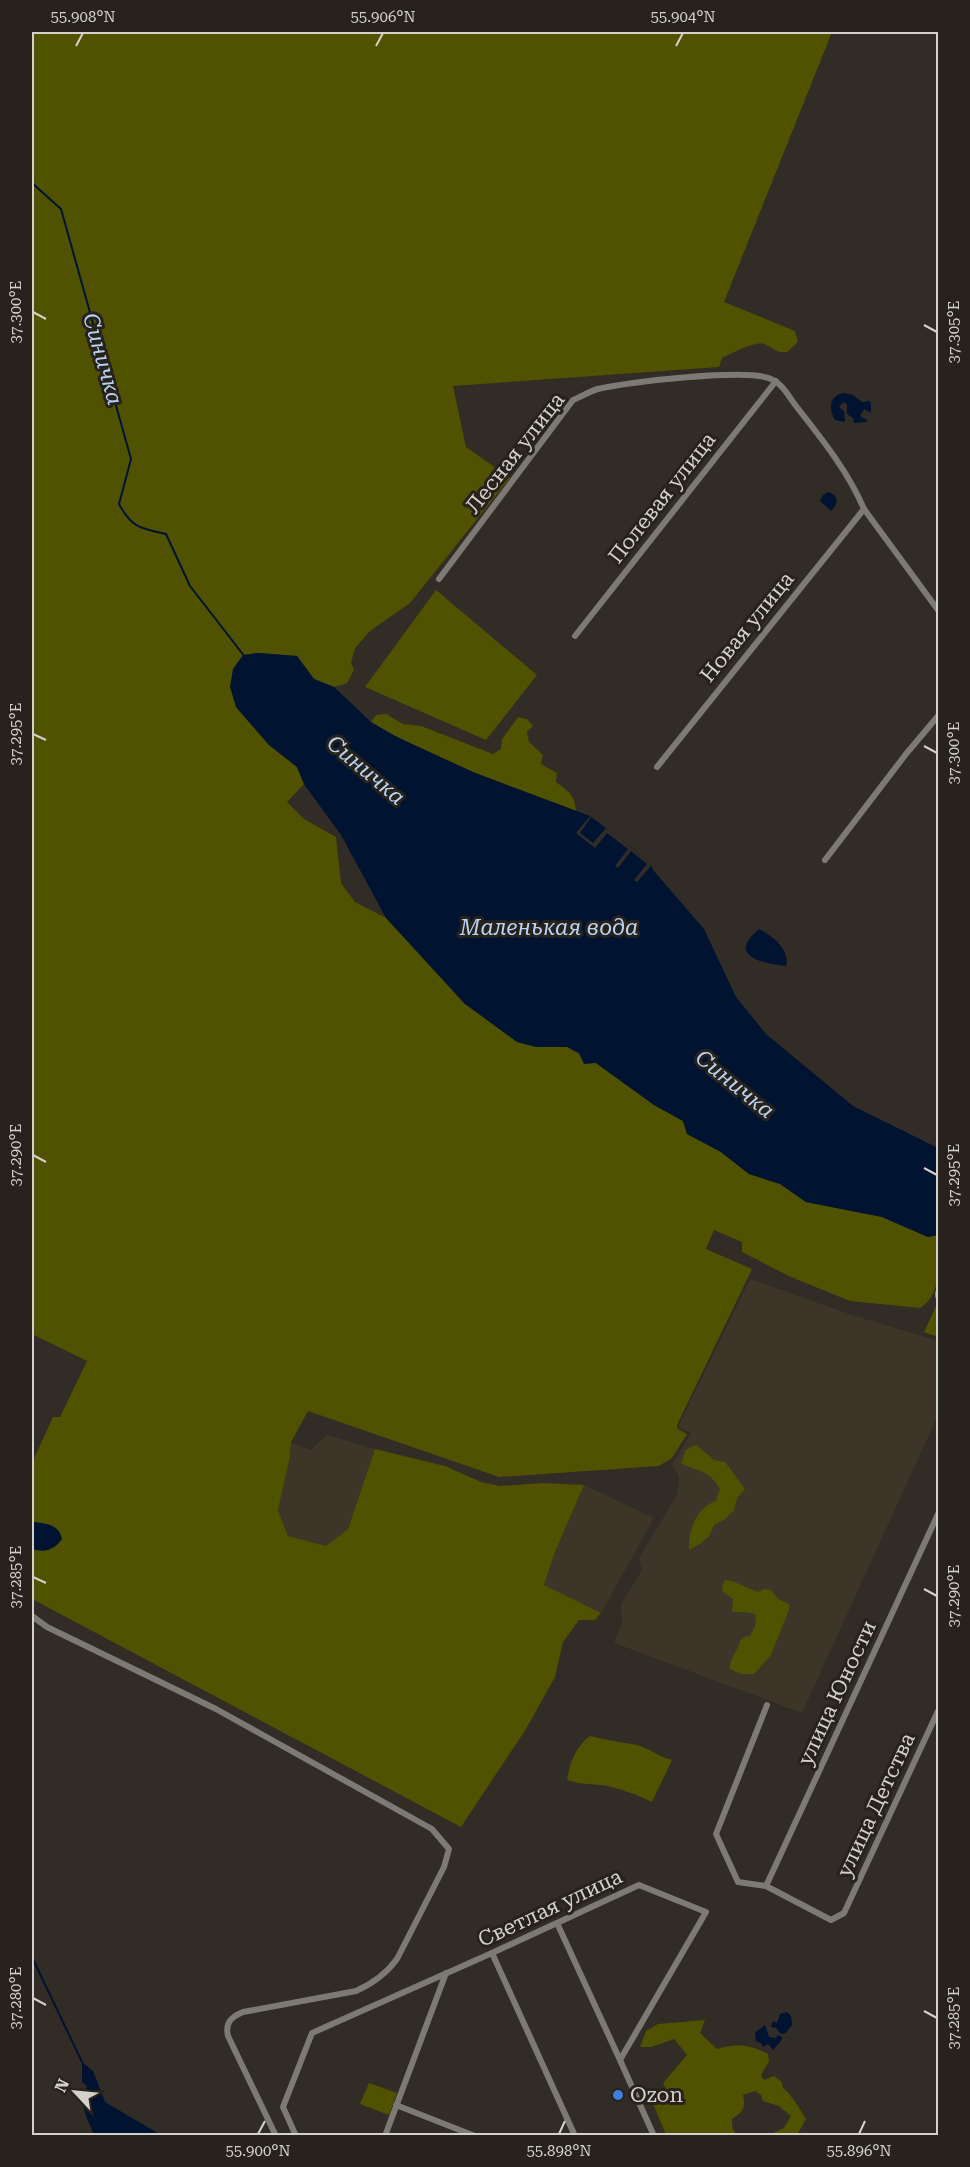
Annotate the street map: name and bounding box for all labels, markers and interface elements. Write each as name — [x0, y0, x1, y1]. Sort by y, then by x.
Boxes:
text: 55.908°N — [50, 8, 116, 26]
text: 55.906°N — [350, 8, 416, 26]
text: 55.904°N — [650, 8, 716, 26]
text: 37.300°E — [7, 281, 25, 343]
text: 37.305°E — [945, 301, 963, 363]
water label: Синичка — [78, 310, 128, 408]
street label: Лесная улица — [461, 388, 570, 518]
street label: Полевая улица — [603, 427, 721, 568]
street label: Новая улица — [695, 567, 799, 687]
text: 37.295°E — [7, 703, 25, 765]
text: 37.300°E — [945, 722, 963, 784]
water label: Синичка — [322, 730, 410, 810]
water label: Маленькая вода — [459, 915, 638, 940]
water label: Синичка — [691, 1045, 779, 1123]
text: 37.290°E — [7, 1124, 25, 1186]
text: 37.295°E — [945, 1144, 963, 1206]
text: 37.285°E — [7, 1546, 25, 1608]
text: 37.290°E — [945, 1565, 963, 1627]
street label: улица Юности — [793, 1617, 881, 1769]
street label: улица Детства — [832, 1729, 920, 1881]
street label: Светлая улица — [474, 1864, 626, 1952]
text: 37.280°E — [7, 1967, 25, 2029]
text: 37.285°E — [945, 1987, 963, 2049]
north arrow — [45, 2062, 105, 2122]
text: N — [51, 2076, 73, 2095]
place label: Ozon — [630, 2083, 683, 2107]
marker: Ozon — [611, 2088, 625, 2102]
text: 55.900°N — [225, 2142, 291, 2160]
text: 55.898°N — [526, 2142, 592, 2160]
text: 55.896°N — [826, 2142, 892, 2160]

